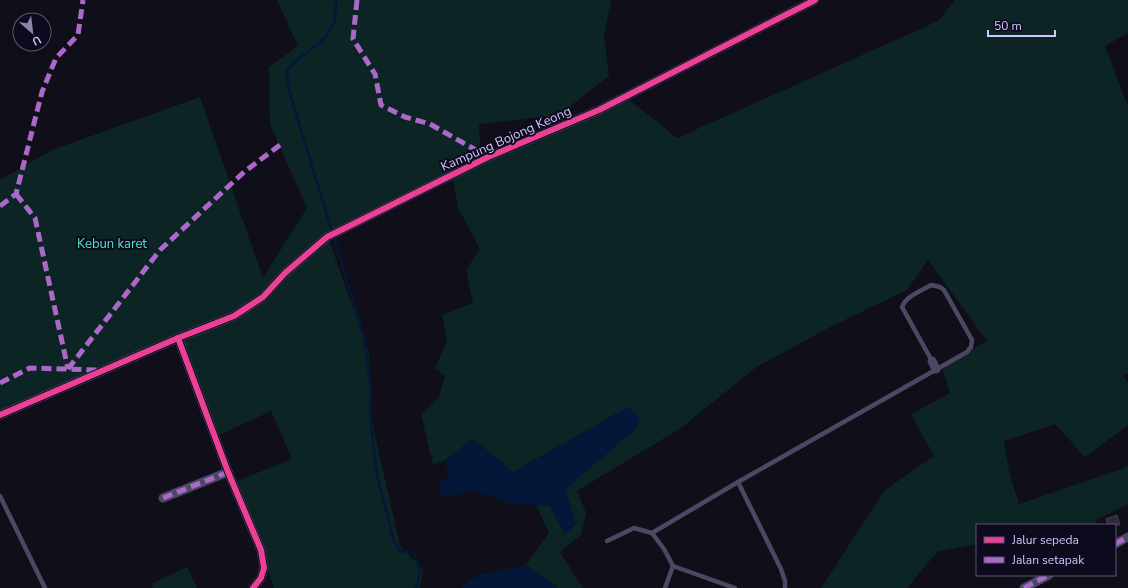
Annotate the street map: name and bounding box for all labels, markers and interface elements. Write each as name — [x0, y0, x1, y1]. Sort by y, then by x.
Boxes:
north arrow — [12, 12, 52, 52]
scale bar — [988, 12, 1055, 38]
text: 50 m — [994, 18, 1022, 34]
text: U — [29, 32, 44, 49]
street label: Kampung Bojong Keong — [438, 102, 574, 176]
park label: Kebun karet — [77, 235, 147, 253]
legend — [976, 524, 1116, 576]
text: Jalur sepeda — [1011, 532, 1079, 548]
text: Jalan setapak — [1011, 552, 1085, 568]

